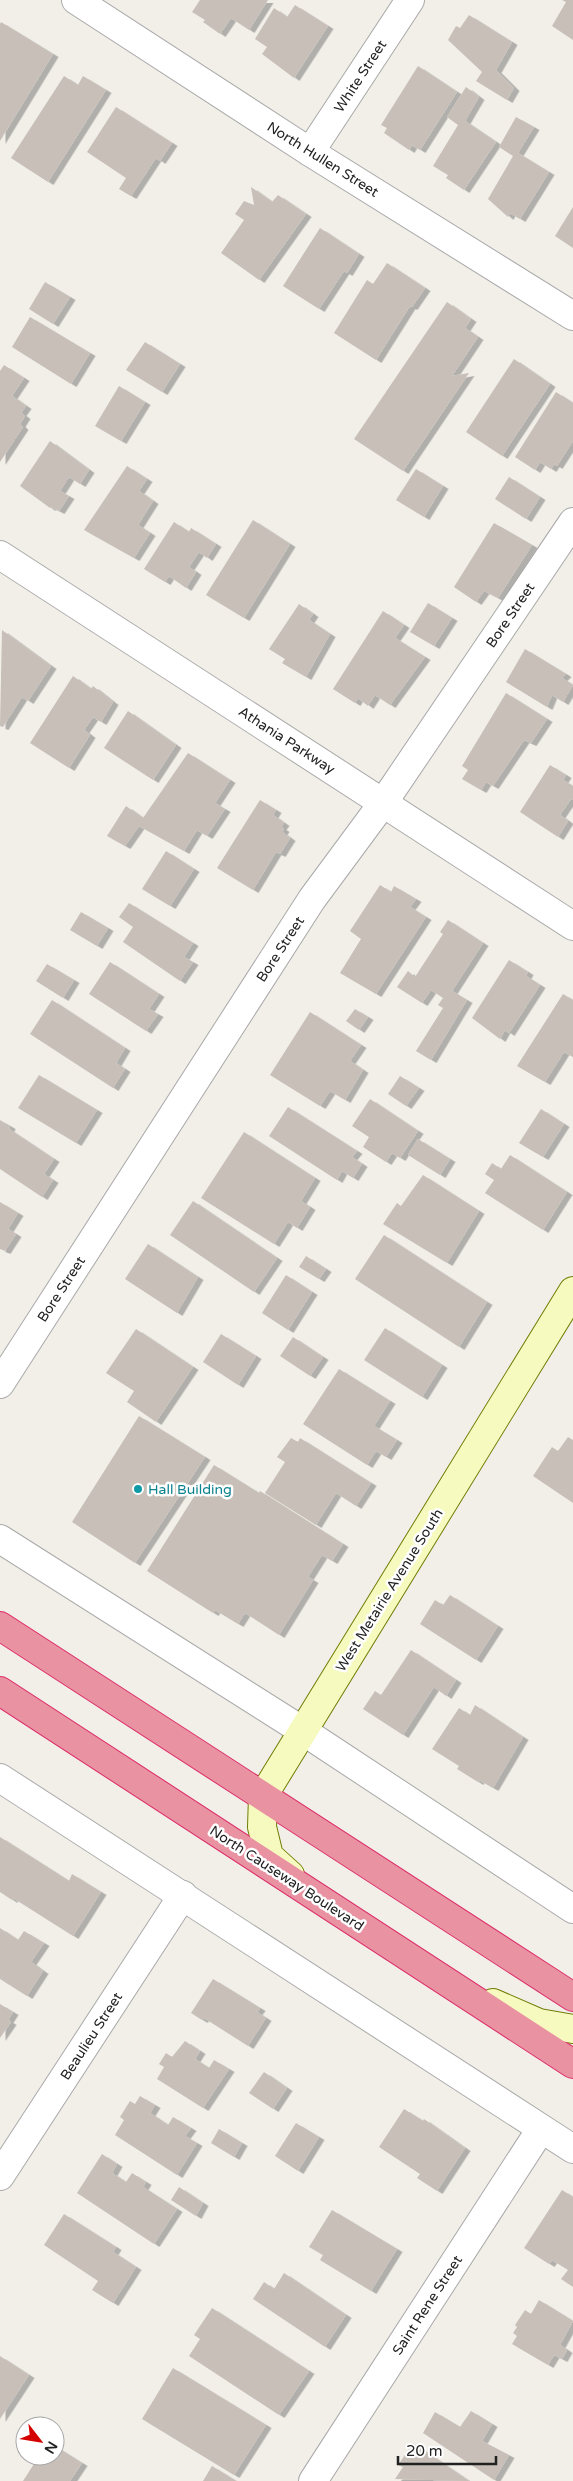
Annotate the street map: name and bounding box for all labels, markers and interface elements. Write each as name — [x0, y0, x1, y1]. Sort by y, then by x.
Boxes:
street label: White Street — [331, 36, 391, 116]
street label: North Hullen Street — [264, 118, 382, 201]
street label: Bore Street — [482, 579, 539, 651]
street label: Athania Parkway — [235, 703, 339, 778]
street label: Bore Street — [253, 913, 308, 985]
street label: Bore Street — [34, 1253, 89, 1325]
place label: Hall Building — [148, 1481, 232, 1498]
marker: Hall Building — [132, 1483, 144, 1495]
street label: West Metairie Avenue South — [332, 1506, 447, 1675]
street label: North Causeway Boulevard — [207, 1822, 367, 1935]
street label: Beaulieu Street — [57, 1989, 126, 2083]
street label: Saint Rene Street — [389, 2252, 466, 2358]
north arrow — [15, 2416, 65, 2466]
scale bar — [398, 2434, 496, 2466]
text: N — [41, 2438, 61, 2457]
text: 20 m — [406, 2442, 443, 2460]

